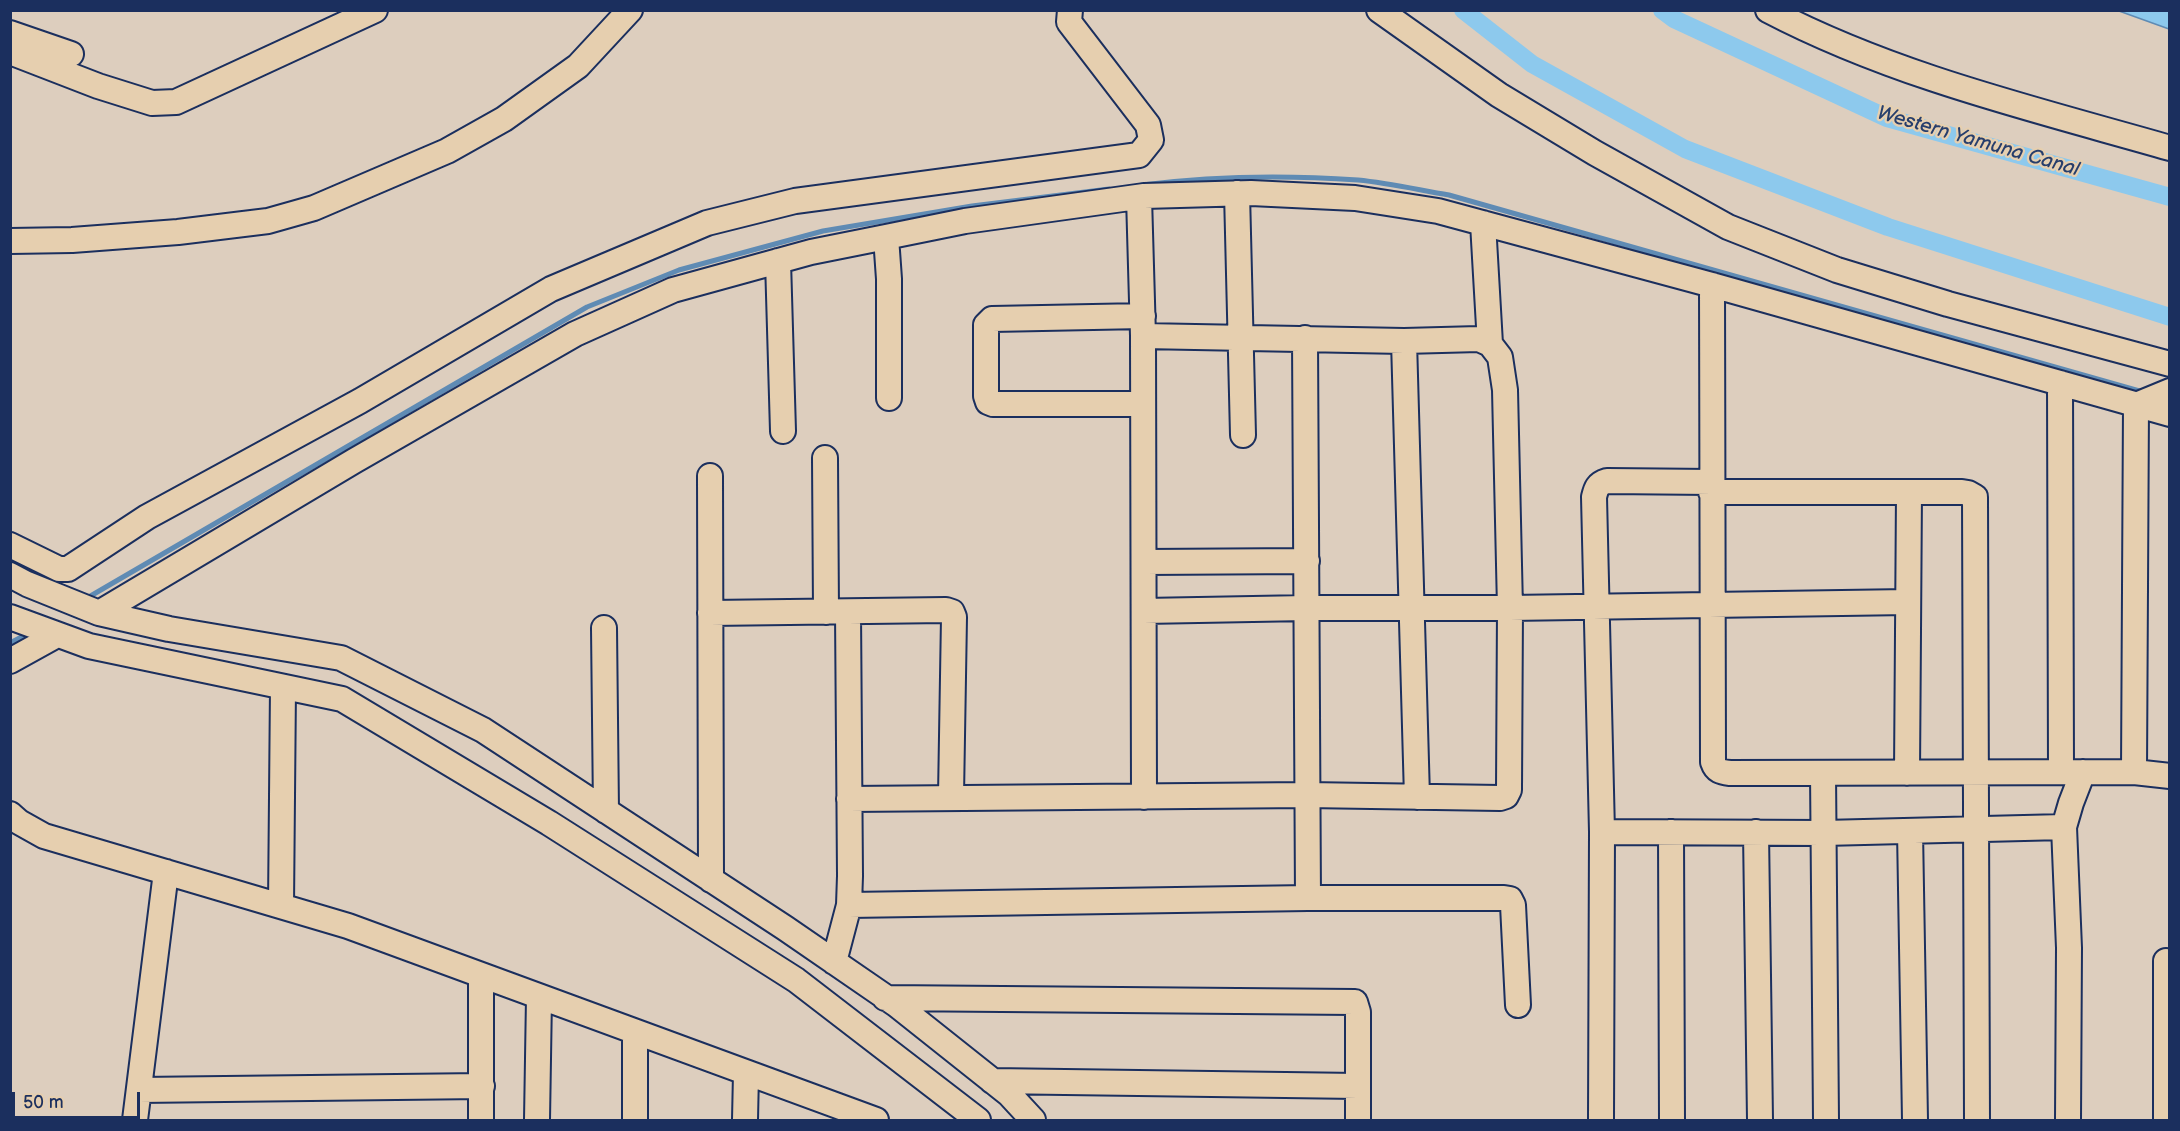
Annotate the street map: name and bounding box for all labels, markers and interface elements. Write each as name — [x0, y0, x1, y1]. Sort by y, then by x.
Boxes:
water label: Western Yamuna Canal — [1874, 102, 2082, 182]
scale bar — [15, 1080, 142, 1118]
text: 50 m — [23, 1092, 64, 1113]

